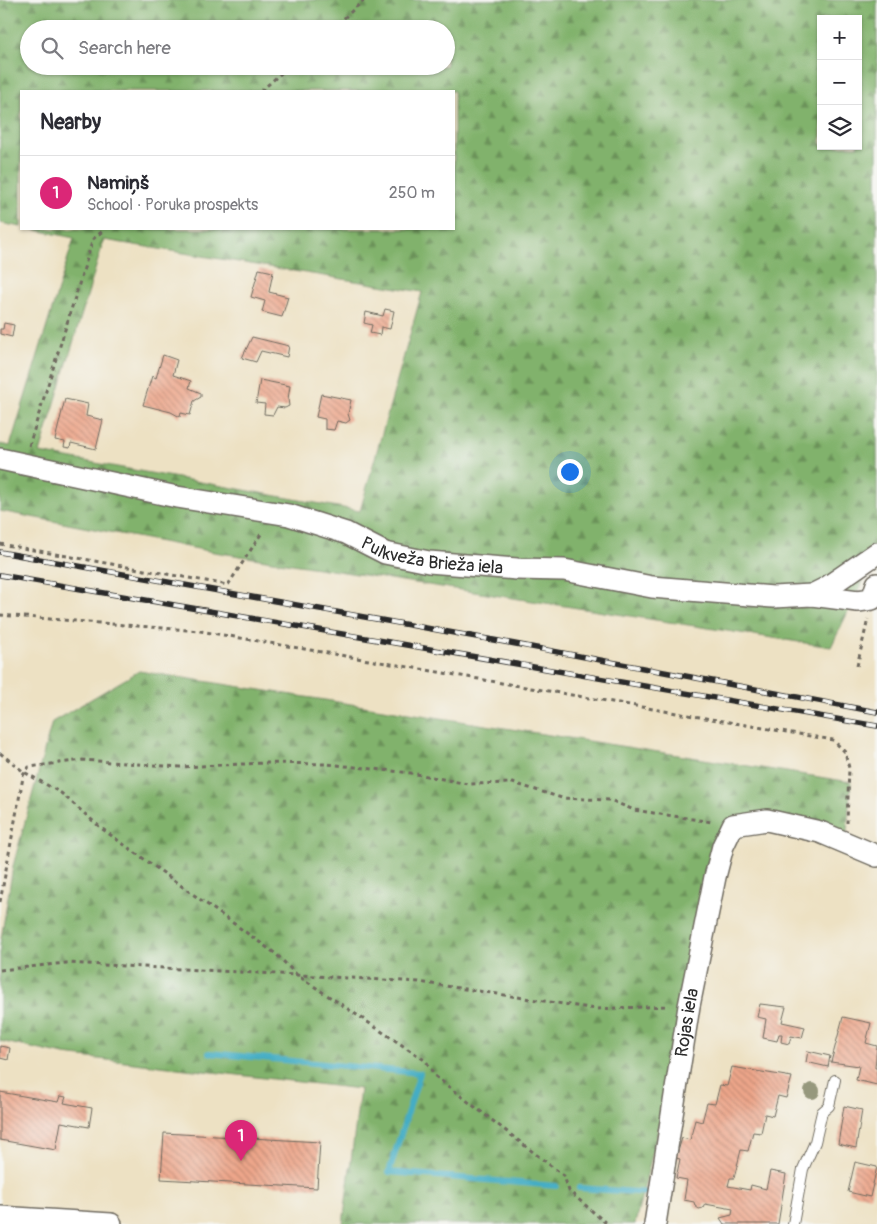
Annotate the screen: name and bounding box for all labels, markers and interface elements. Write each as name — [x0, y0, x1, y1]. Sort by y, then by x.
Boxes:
map controls — [817, 15, 862, 150]
button: + — [817, 15, 862, 60]
search box — [20, 20, 455, 75]
icon: search — [38, 34, 66, 62]
text: Search here — [78, 36, 171, 60]
button: − — [817, 60, 862, 105]
button: layers — [817, 105, 862, 150]
text: Nearby — [40, 109, 101, 136]
text: Namiņš — [87, 171, 149, 195]
text: 1 — [53, 183, 59, 203]
text: 250 m — [389, 183, 435, 203]
text: School · Poruka prospekts — [87, 195, 258, 215]
your location — [557, 459, 583, 485]
street label: Pulkveža Brieža iela — [357, 531, 504, 579]
street label: Rojas iela — [670, 986, 704, 1058]
pin: 1 — [225, 1120, 257, 1161]

